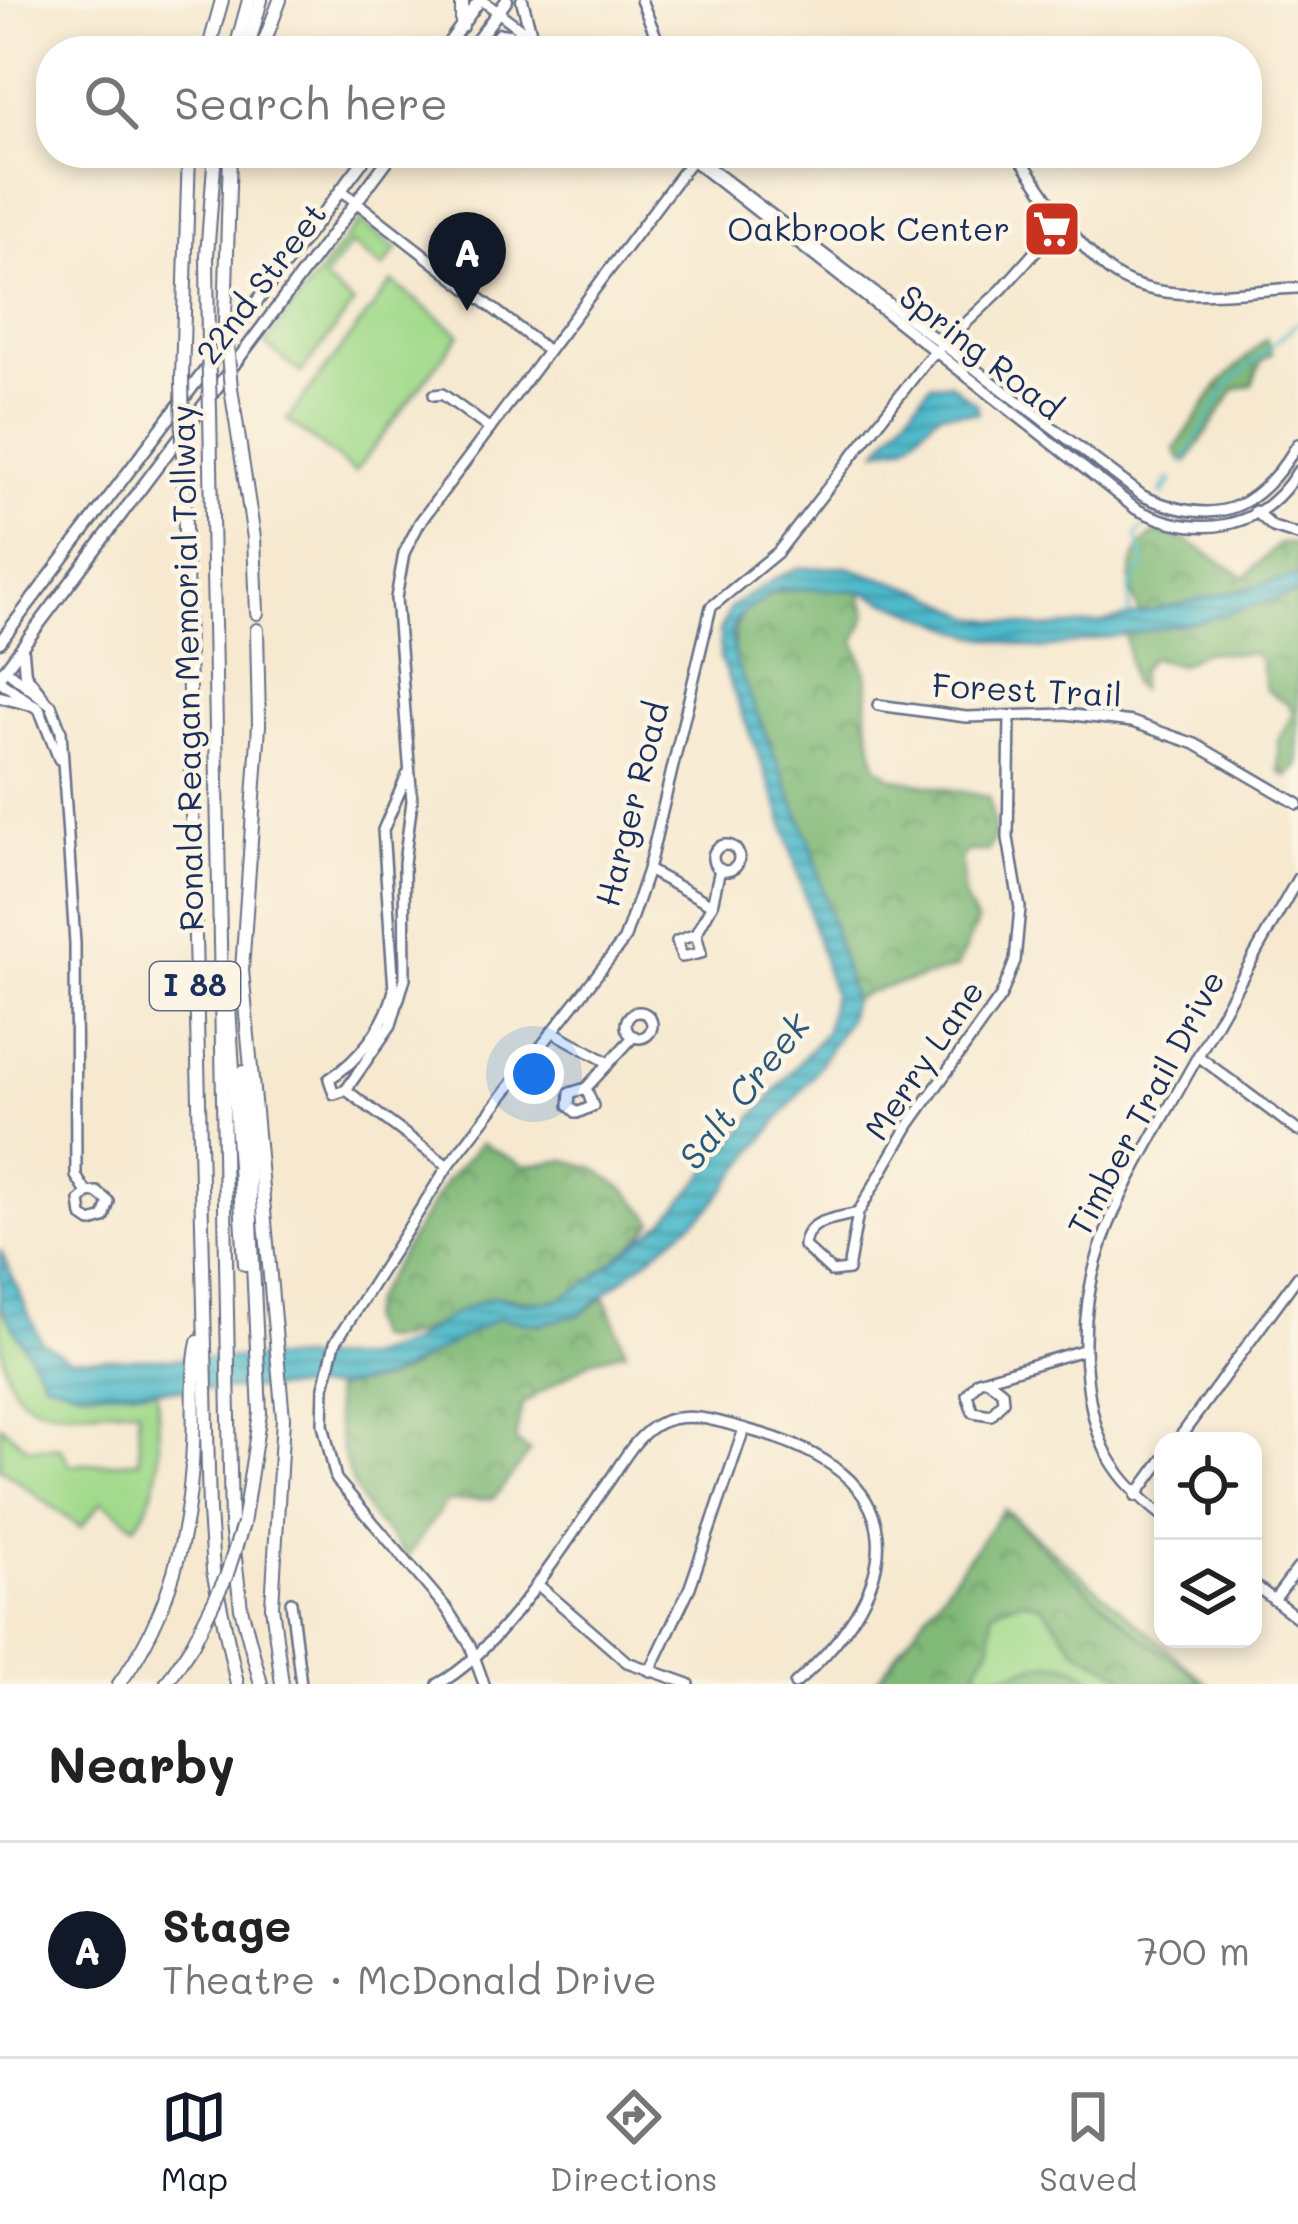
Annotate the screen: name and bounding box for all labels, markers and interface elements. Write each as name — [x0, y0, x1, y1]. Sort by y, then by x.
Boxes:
search box — [36, 36, 1262, 168]
icon: search — [78, 69, 144, 135]
text: Search here — [174, 73, 448, 131]
street label: 22nd Street — [185, 193, 335, 372]
supermarket icon: Oakbrook Center — [1021, 198, 1083, 260]
place label: Oakbrook Center — [727, 206, 1010, 249]
pin: A — [428, 212, 506, 311]
street label: Spring Road — [892, 274, 1072, 428]
street label: Ronald Reagan Memorial Tollway — [159, 404, 213, 932]
street label: Forest Trail — [931, 662, 1123, 715]
street label: Harger Road — [584, 697, 677, 911]
road number: I 88 — [150, 962, 240, 1010]
street label: Timber Trail Drive — [1056, 962, 1233, 1243]
street label: Merry Lane — [853, 971, 993, 1148]
water label: Salt Creek — [667, 1001, 819, 1178]
your location — [504, 1044, 564, 1104]
map controls — [1154, 1432, 1262, 1648]
button: locate — [1154, 1432, 1262, 1540]
button: layers — [1154, 1540, 1262, 1648]
text: Nearby — [48, 1729, 235, 1796]
text: Stage — [162, 1895, 291, 1953]
text: A — [73, 1924, 101, 1975]
text: 700 m — [1137, 1924, 1250, 1975]
text: Theatre · McDonald Drive — [162, 1953, 657, 2004]
tab: Map — [161, 2084, 228, 2199]
tab: Directions — [550, 2084, 717, 2199]
tab: Saved — [1039, 2084, 1137, 2199]

